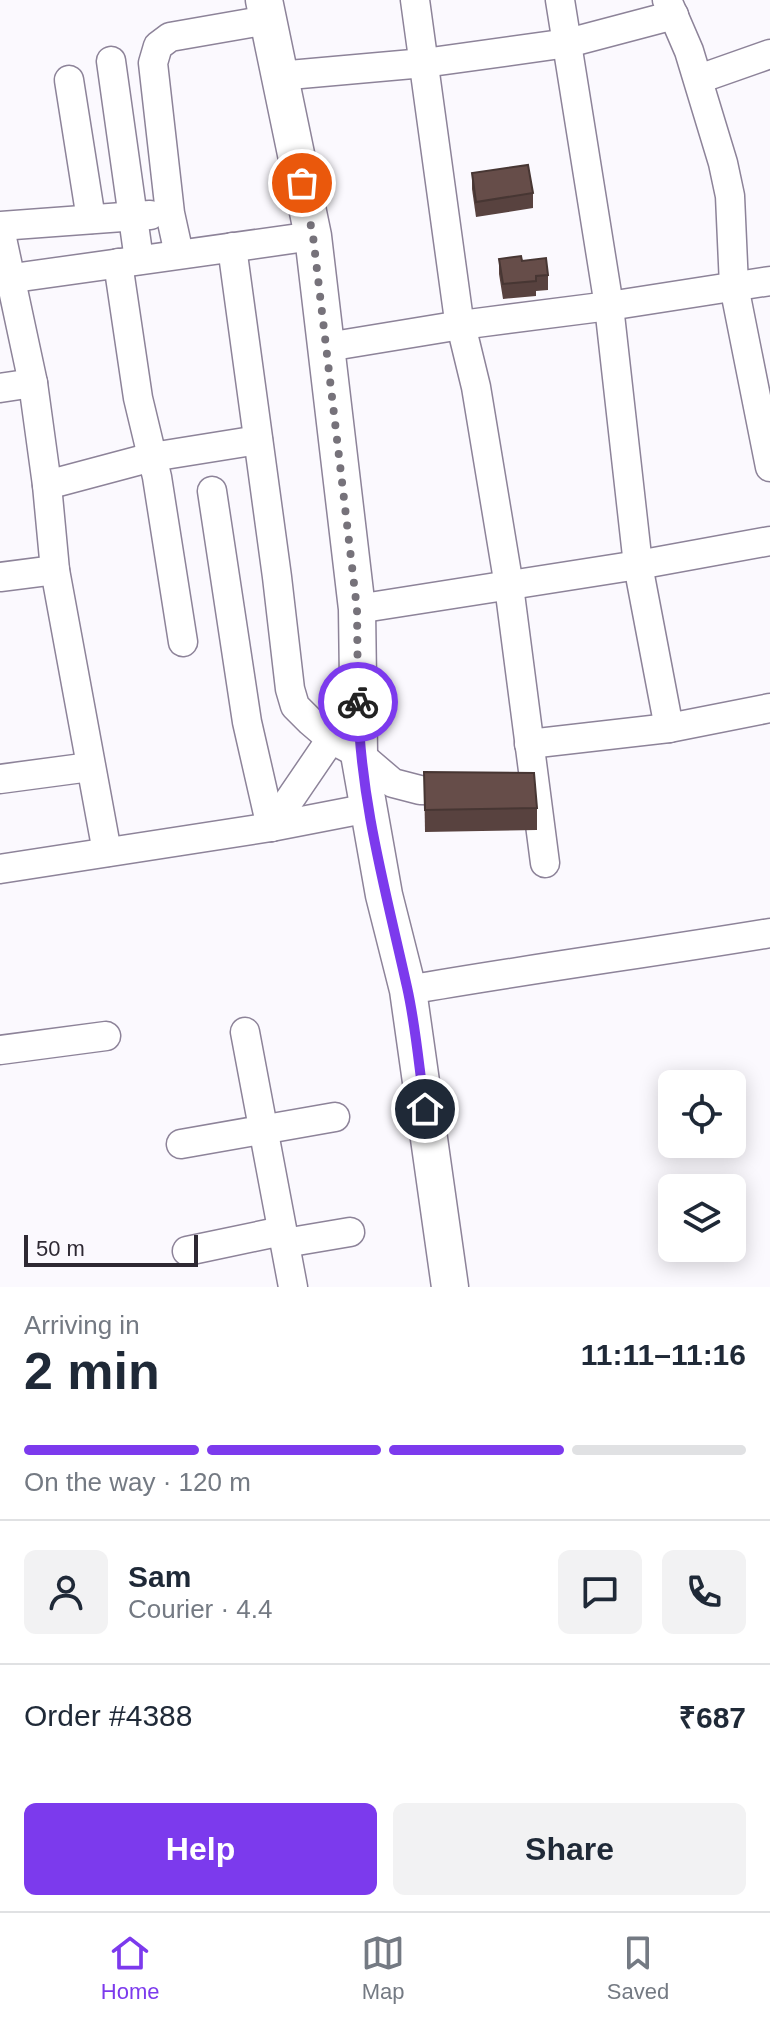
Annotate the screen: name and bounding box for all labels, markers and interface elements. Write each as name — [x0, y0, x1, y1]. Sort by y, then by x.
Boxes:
pin — [268, 149, 336, 217]
icon: bag — [280, 161, 324, 205]
courier — [318, 662, 398, 742]
icon: bike — [336, 680, 380, 724]
map controls — [658, 1070, 746, 1262]
button: locate — [658, 1070, 746, 1158]
pin — [391, 1075, 459, 1143]
icon: home — [403, 1087, 447, 1131]
button: layers — [658, 1174, 746, 1262]
scale bar — [24, 1231, 198, 1267]
text: 50 m — [36, 1236, 85, 1261]
text: Arriving in — [24, 1310, 140, 1340]
text: 11:11–11:16 — [581, 1338, 746, 1371]
text: 2 min — [24, 1342, 160, 1400]
text: On the way · 120 m — [24, 1467, 251, 1497]
button: person — [24, 1550, 108, 1634]
button: chat — [558, 1550, 642, 1634]
button: phone — [662, 1550, 746, 1634]
text: Sam — [128, 1560, 191, 1593]
text: Courier · 4.4 — [128, 1594, 273, 1624]
text: Order #4388 — [24, 1699, 192, 1732]
text: ₹687 — [679, 1701, 746, 1734]
button: Help — [24, 1803, 377, 1895]
button: Share — [393, 1803, 746, 1895]
tab: Home — [101, 1931, 160, 2005]
tab: Map — [361, 1931, 405, 2005]
tab: Saved — [607, 1931, 669, 2005]

